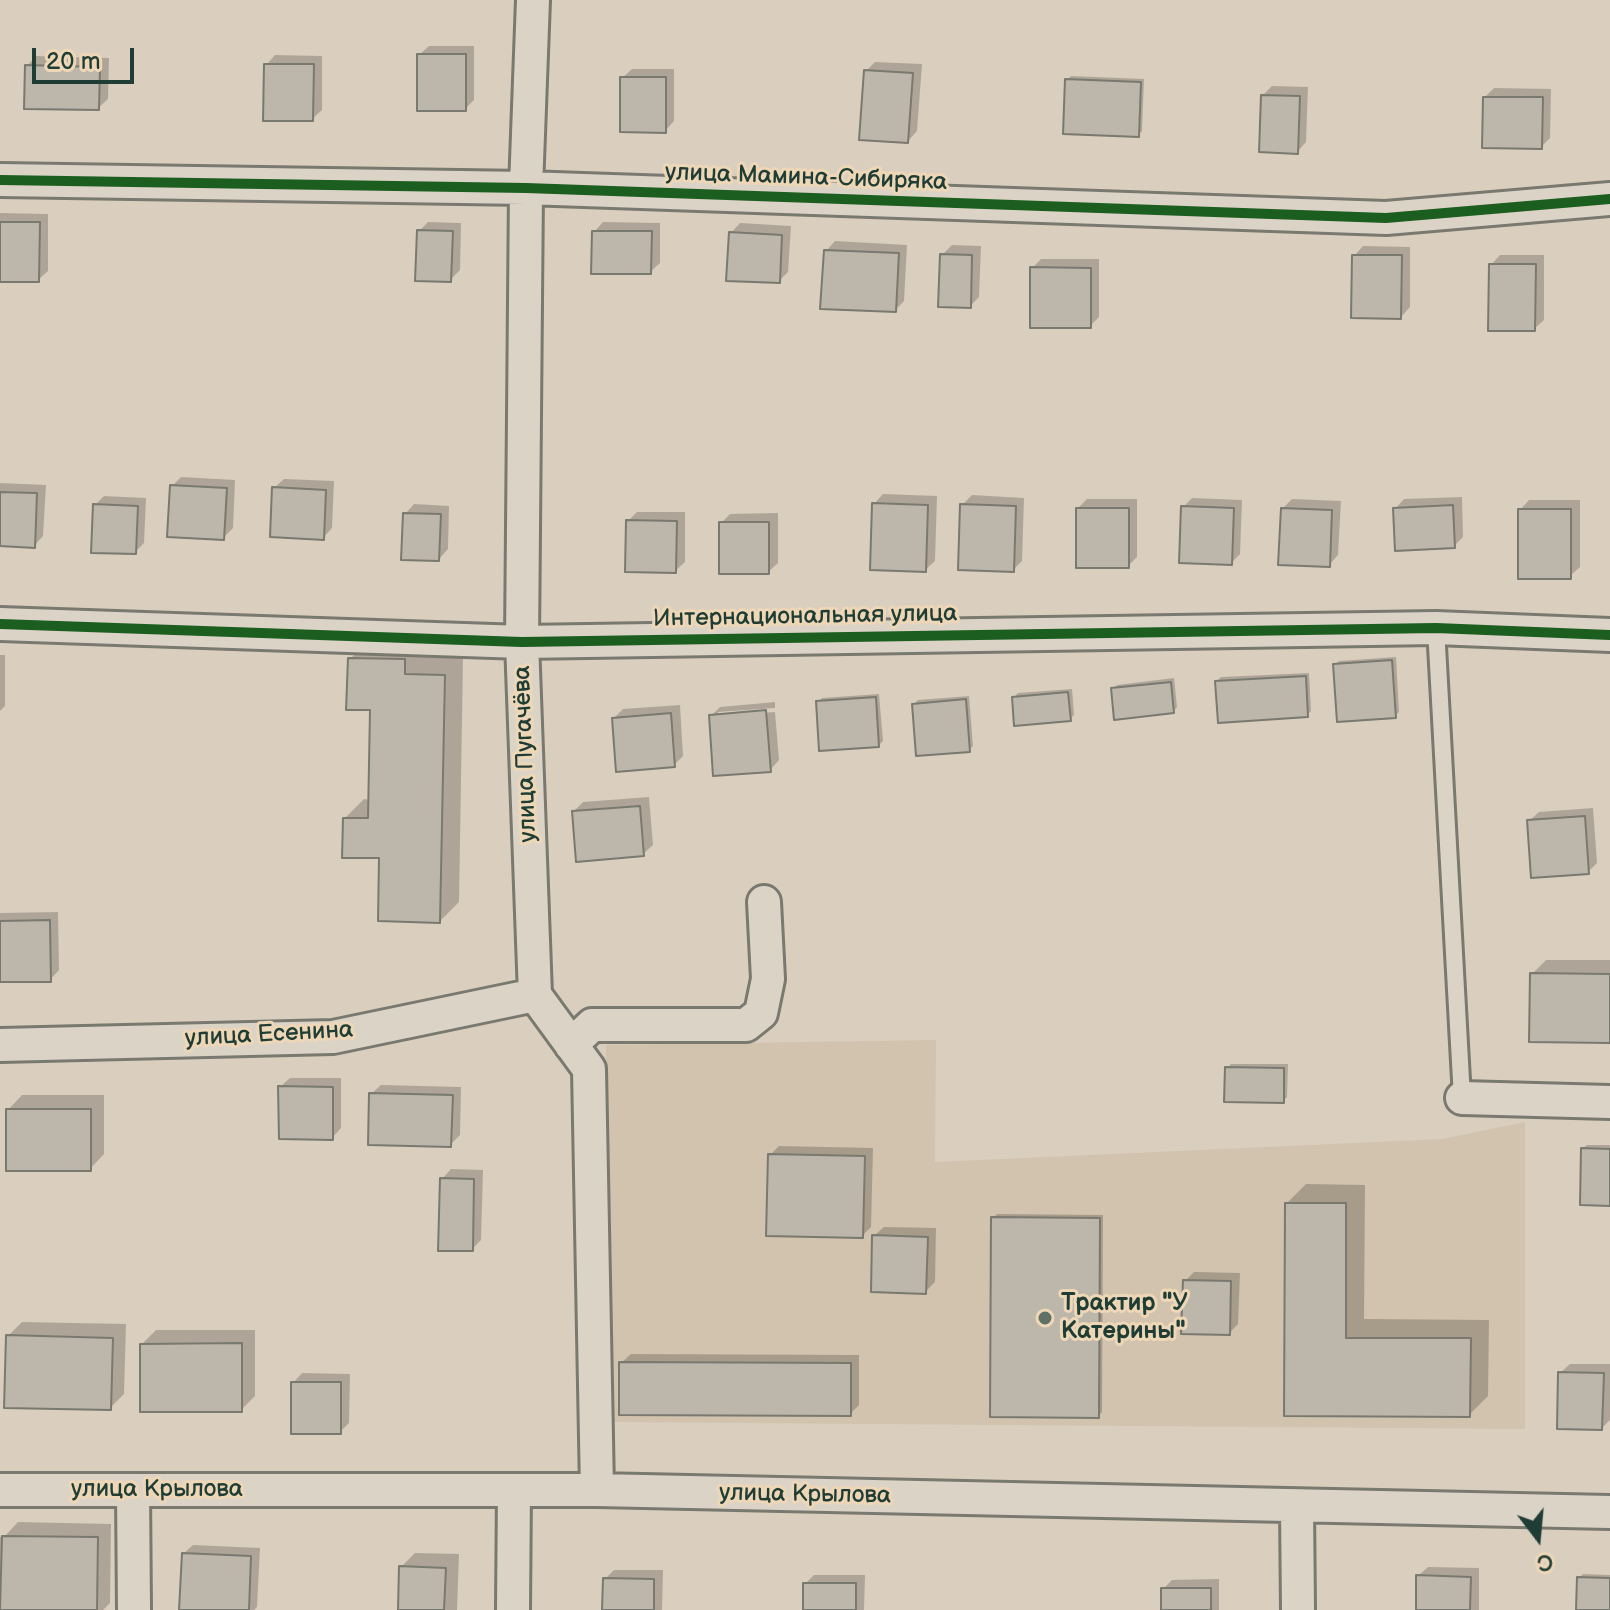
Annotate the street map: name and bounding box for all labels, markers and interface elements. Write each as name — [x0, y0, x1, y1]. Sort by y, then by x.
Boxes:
scale bar — [36, 32, 138, 82]
text: 20 m — [46, 47, 101, 76]
street label: улица Мамина-Сибиряка — [664, 159, 948, 197]
street label: Интернациональная улица — [653, 600, 957, 634]
street label: улица Пугачёва — [509, 665, 543, 843]
street label: улица Есенина — [184, 1016, 354, 1054]
place label: Трактир "У Катерины" — [1061, 1290, 1188, 1346]
marker: Трактир "У Катерины" — [1036, 1309, 1054, 1327]
street label: улица Крылова — [71, 1476, 243, 1504]
street label: улица Крылова — [719, 1479, 891, 1511]
north arrow — [1498, 1498, 1578, 1578]
text: С — [1534, 1546, 1556, 1577]

